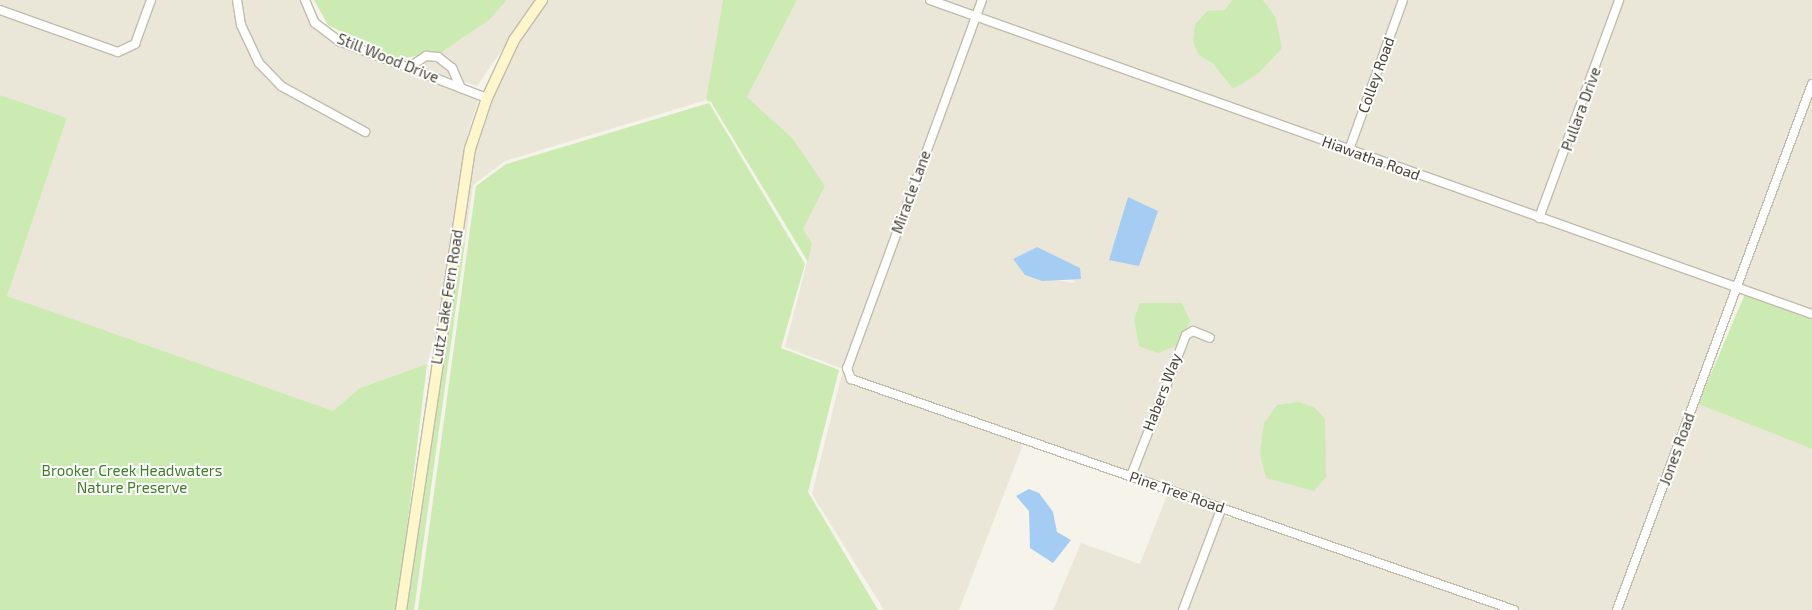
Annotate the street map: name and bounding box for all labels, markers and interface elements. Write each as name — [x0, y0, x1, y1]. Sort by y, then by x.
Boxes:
street label: Still Wood Drive — [334, 29, 442, 87]
street label: Colley Road — [1354, 34, 1398, 116]
street label: Pullara Drive — [1558, 65, 1604, 153]
street label: Hiawatha Road — [1319, 132, 1423, 184]
street label: Miracle Lane — [888, 148, 934, 236]
street label: Lutz Lake Fern Road — [427, 228, 467, 366]
street label: Habers Way — [1139, 350, 1185, 434]
street label: Jones Road — [1656, 410, 1698, 488]
park label: Brooker Creek Headwaters Nature Preserve — [41, 461, 223, 496]
street label: Pine Tree Road — [1127, 467, 1227, 517]

